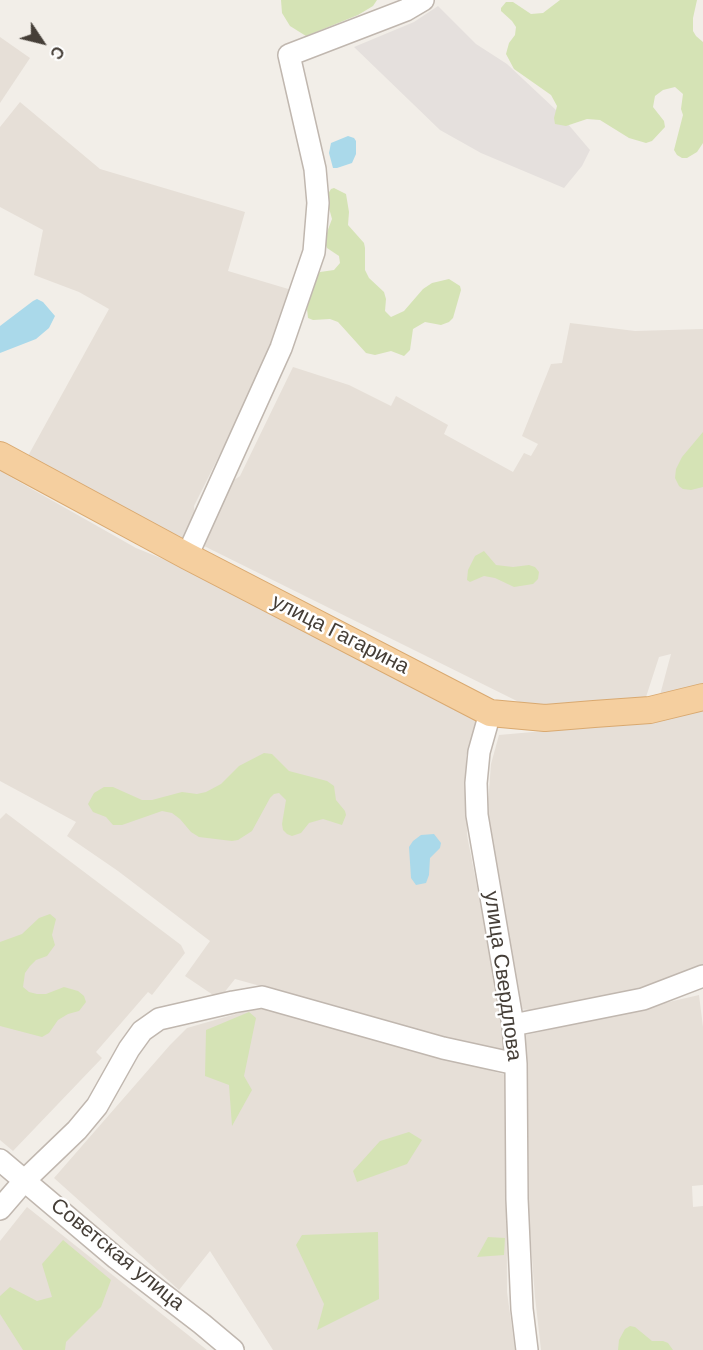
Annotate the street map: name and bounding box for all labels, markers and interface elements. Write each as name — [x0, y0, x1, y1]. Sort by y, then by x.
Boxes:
north arrow — [12, 12, 72, 72]
text: С — [45, 42, 69, 63]
street label: улица Гагарина — [267, 590, 413, 680]
street label: улица Свердлова — [478, 889, 526, 1063]
street label: Советская улица — [45, 1193, 189, 1317]

